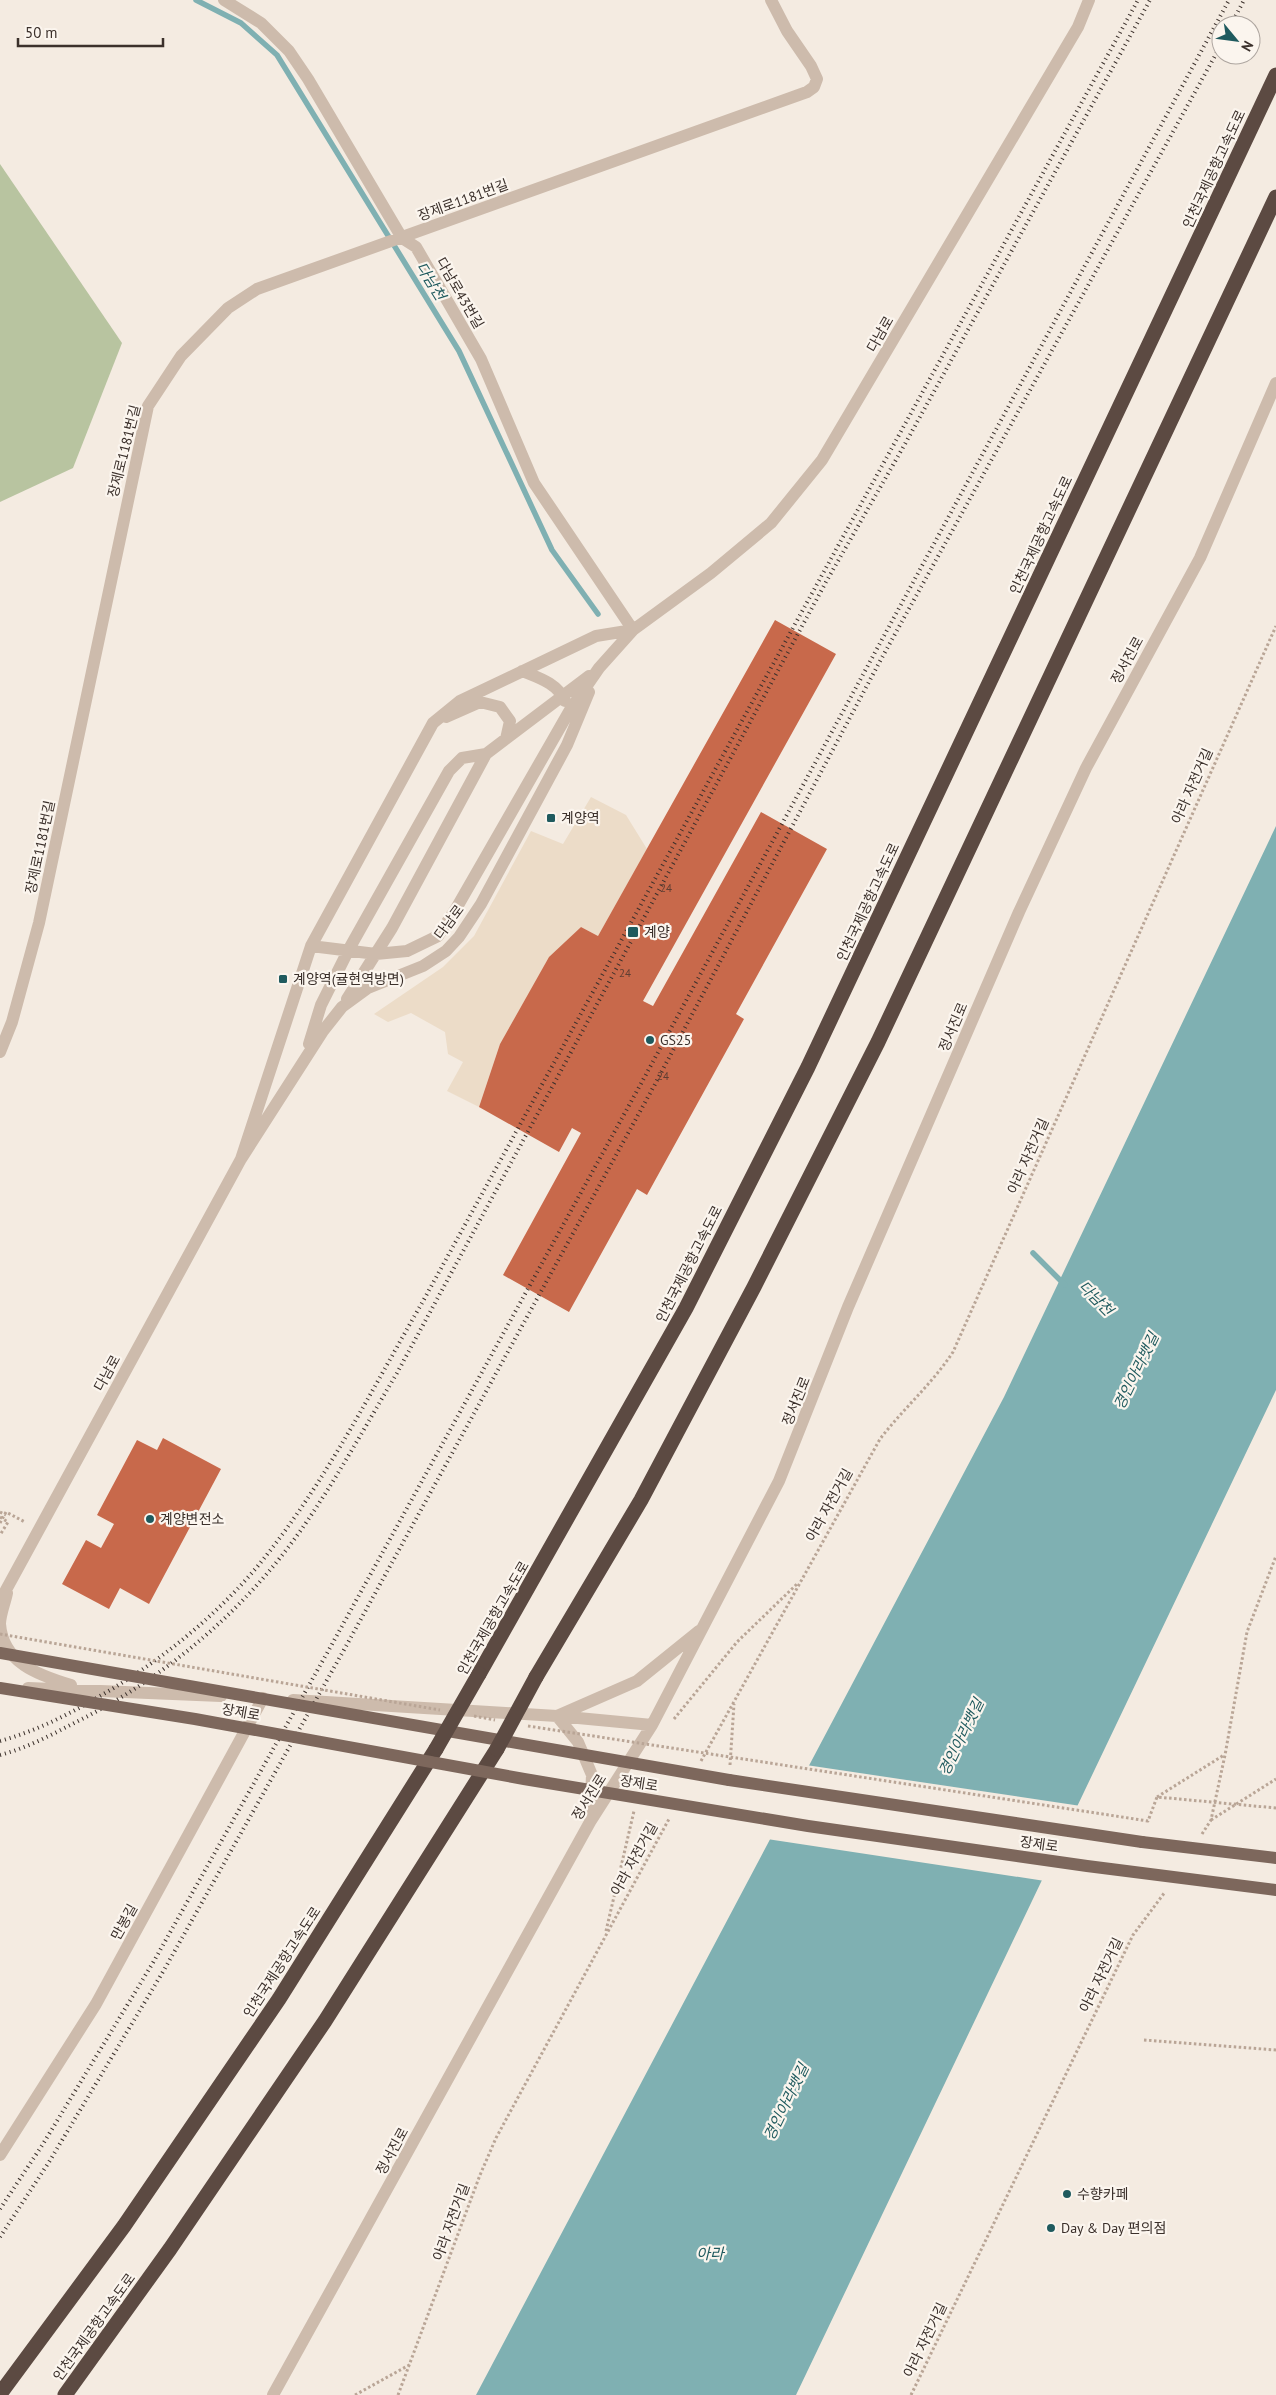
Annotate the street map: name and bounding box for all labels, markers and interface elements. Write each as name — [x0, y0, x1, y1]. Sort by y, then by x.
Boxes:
scale bar — [18, 15, 162, 47]
north arrow — [1211, 15, 1261, 65]
text: 50 m — [25, 23, 58, 42]
text: N — [1237, 38, 1257, 55]
street label: 인천국제공항고속도로 — [1179, 107, 1249, 231]
street label: 장제로1181번길 — [415, 175, 511, 225]
street label: 다남로43번길 — [432, 254, 488, 332]
water label: 다남천 — [412, 258, 451, 305]
street label: 다남로 — [863, 313, 898, 355]
street label: 장제로1181번길 — [104, 403, 144, 499]
street label: 인천국제공항고속도로 — [1006, 473, 1076, 597]
street label: 정서진로 — [1107, 633, 1147, 687]
street label: 아라 자전거길 — [1167, 745, 1217, 827]
street label: 장제로1181번길 — [21, 799, 59, 895]
place label: 계양역 — [561, 809, 600, 827]
marker: 계양역 — [545, 812, 557, 824]
street label: 인천국제공항고속도로 — [833, 840, 903, 964]
house number: 24 — [660, 881, 672, 895]
street label: 다남로 — [430, 901, 468, 943]
place label: 계양 — [644, 923, 670, 941]
marker: 계양 — [626, 925, 640, 939]
house number: 24 — [619, 966, 631, 980]
place label: 계양역(귤현역방면) — [293, 970, 404, 988]
marker: 계양역(귤현역방면) — [277, 973, 289, 985]
street label: 정서진로 — [935, 1000, 971, 1054]
place label: GS25 — [660, 1031, 691, 1049]
marker: GS25 — [644, 1034, 656, 1046]
house number: 24 — [657, 1069, 669, 1083]
street label: 아라 자전거길 — [1003, 1115, 1053, 1197]
street label: 인천국제공항고속도로 — [652, 1202, 726, 1325]
water label: 다남천 — [1075, 1277, 1119, 1321]
water label: 경인아라뱃길 — [1109, 1329, 1163, 1412]
street label: 다남로 — [90, 1352, 124, 1394]
street label: 정서진로 — [778, 1374, 814, 1428]
street label: 아라 자전거길 — [801, 1465, 857, 1545]
place label: 계양변전소 — [160, 1510, 225, 1528]
marker: 계양변전소 — [144, 1513, 156, 1525]
street label: 인천국제공항고속도로 — [453, 1558, 533, 1678]
water label: 경인아라뱃길 — [934, 1695, 988, 1778]
street label: 장제로 — [220, 1700, 262, 1724]
street label: 정서진로 — [568, 1770, 610, 1824]
street label: 장제로 — [619, 1771, 660, 1795]
street label: 아라 자전거길 — [606, 1819, 662, 1899]
street label: 장제로 — [1019, 1832, 1060, 1856]
street label: 만봉길 — [107, 1901, 141, 1943]
street label: 인천국제공항고속도로 — [239, 1903, 325, 2021]
street label: 아라 자전거길 — [1075, 1935, 1127, 2015]
water label: 경인아라뱃길 — [759, 2060, 813, 2143]
street label: 정서진로 — [372, 2124, 412, 2178]
street label: 아라 자전거길 — [429, 2181, 473, 2263]
place label: 수향카페 — [1077, 2185, 1129, 2203]
marker: 수향카페 — [1061, 2188, 1073, 2200]
place label: Day & Day 편의점 — [1061, 2219, 1167, 2237]
marker: Day & Day 편의점 — [1045, 2222, 1057, 2234]
water label: 아라 — [696, 2244, 726, 2263]
street label: 인천국제공항고속도로 — [49, 2270, 139, 2384]
street label: 아라 자전거길 — [899, 2300, 951, 2380]

